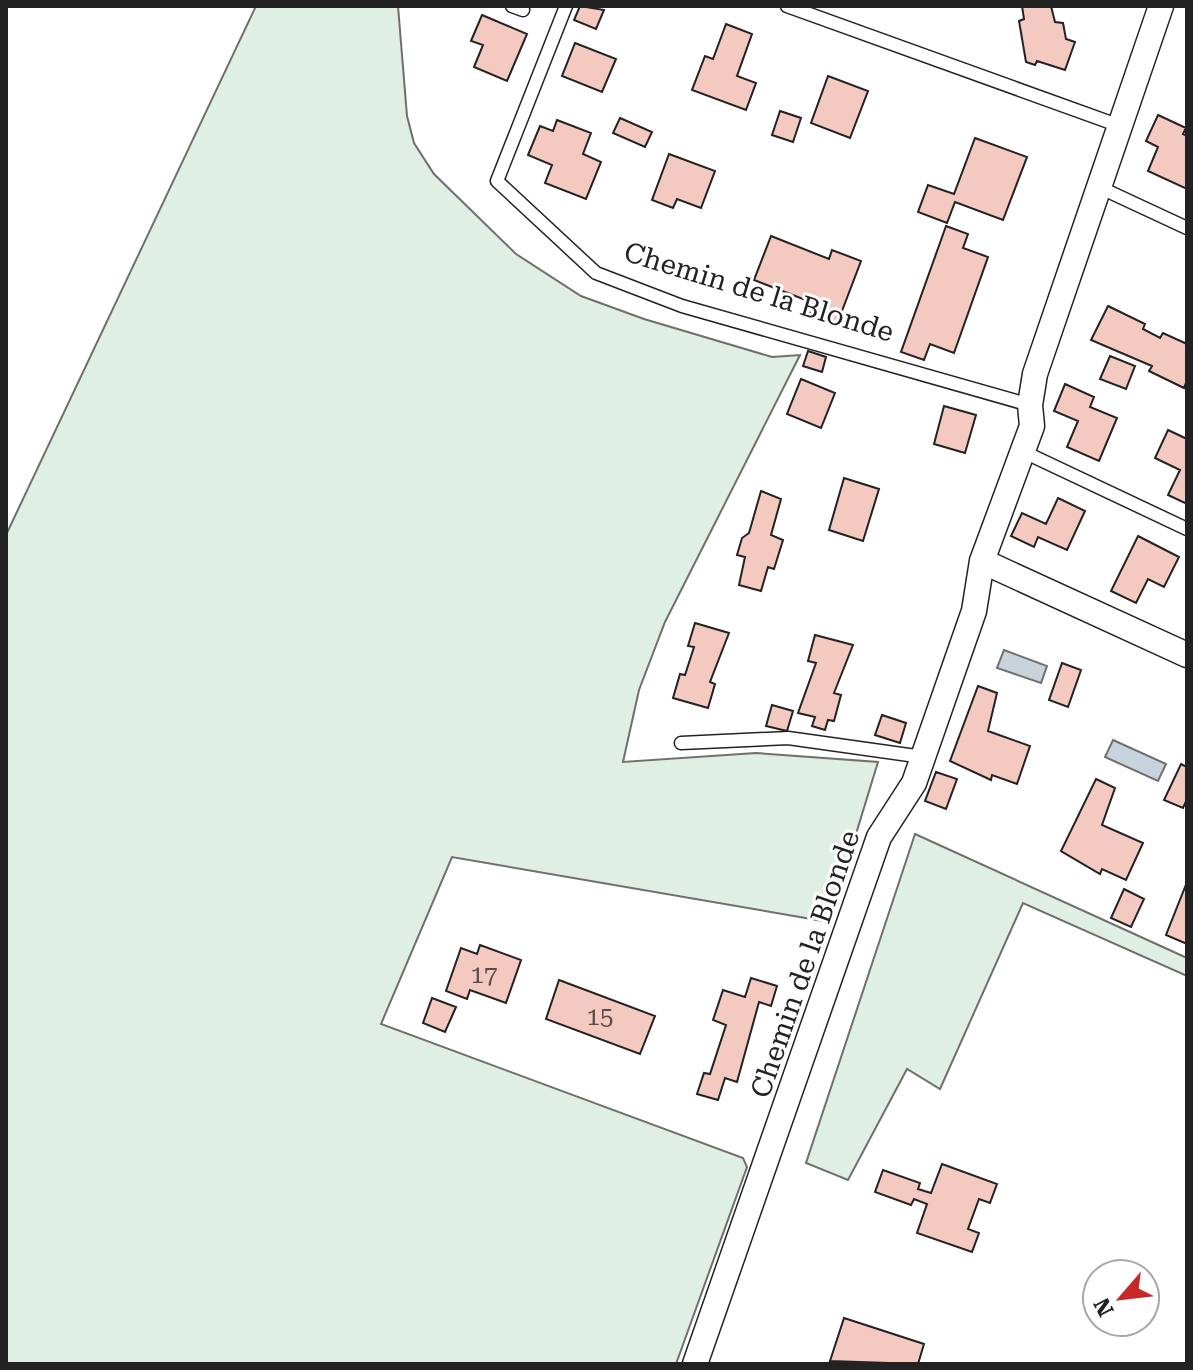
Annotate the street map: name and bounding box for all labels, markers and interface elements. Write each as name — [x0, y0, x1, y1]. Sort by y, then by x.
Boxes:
street label: Chemin de la Blonde — [620, 235, 898, 349]
street label: Chemin de la Blonde — [744, 826, 866, 1102]
house number: 17 — [471, 961, 497, 989]
house number: 15 — [587, 1003, 613, 1031]
north arrow — [1081, 1258, 1161, 1338]
text: N — [1089, 1294, 1119, 1321]

